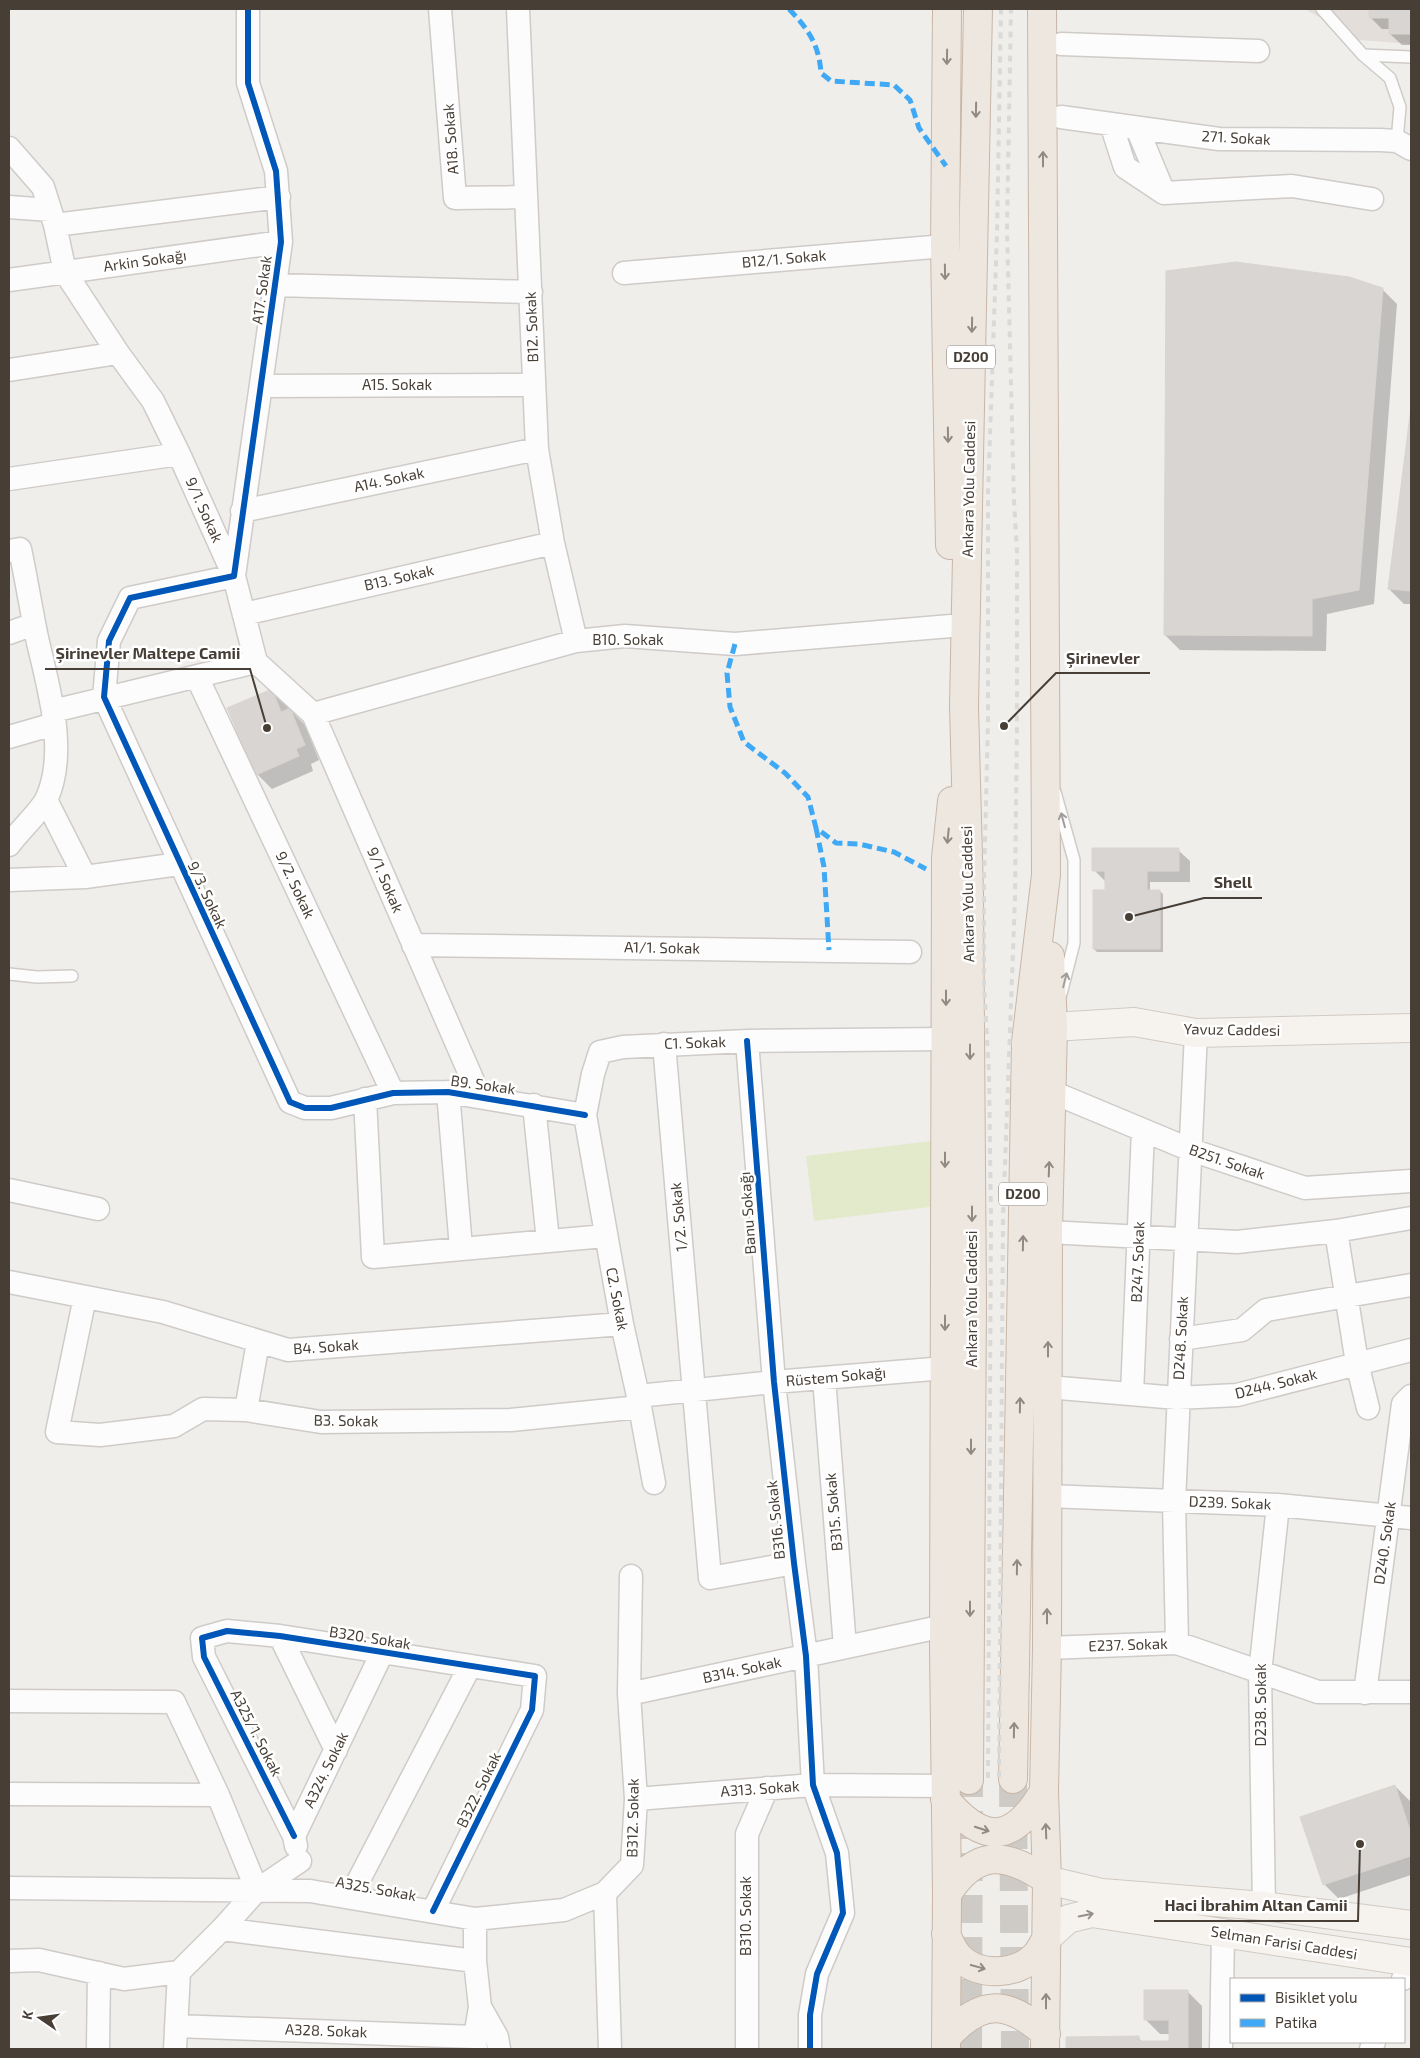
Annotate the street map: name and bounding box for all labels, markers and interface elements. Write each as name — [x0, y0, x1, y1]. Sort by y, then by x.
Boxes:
one-way arrow — [942, 49, 952, 65]
one-way arrow — [971, 102, 981, 118]
street label: A18. Sokak — [439, 103, 461, 175]
street label: 271. Sokak — [1201, 126, 1271, 148]
one-way arrow — [1038, 151, 1048, 167]
street label: Arkin Sokağı — [102, 245, 188, 275]
street label: B12/1. Sokak — [741, 245, 827, 271]
street label: A17. Sokak — [247, 254, 275, 325]
one-way arrow — [940, 264, 950, 280]
street label: B12. Sokak — [521, 291, 541, 363]
one-way arrow — [967, 316, 977, 333]
road number: D200 — [947, 346, 995, 368]
street label: A15. Sokak — [362, 375, 432, 393]
street label: Ankara Yolu Caddesi — [958, 420, 978, 558]
one-way arrow — [943, 426, 953, 443]
street label: A14. Sokak — [352, 463, 426, 495]
street label: 9/1. Sokak — [183, 474, 227, 545]
street label: B13. Sokak — [362, 560, 436, 594]
street label: B10. Sokak — [592, 630, 664, 648]
callout: Şirinevler Maltepe Camii — [45, 638, 250, 669]
callout: Şirinevler — [1056, 642, 1150, 673]
text: Şirinevler Maltepe Camii — [56, 643, 240, 664]
text: Şirinevler — [1066, 648, 1140, 669]
one-way arrow — [1058, 812, 1068, 828]
street label: Ankara Yolu Caddesi — [957, 825, 977, 963]
one-way arrow — [944, 827, 953, 843]
street label: 9/1. Sokak — [364, 844, 408, 915]
street label: 9/2. Sokak — [273, 848, 319, 921]
street label: 9/3. Sokak — [185, 858, 231, 931]
callout: Shell — [1204, 867, 1262, 898]
text: Shell — [1214, 872, 1253, 891]
street label: A1/1. Sokak — [624, 937, 700, 957]
one-way arrow — [1061, 972, 1070, 988]
one-way arrow — [941, 990, 951, 1006]
street label: Yavuz Caddesi — [1183, 1019, 1281, 1039]
street label: C1. Sokak — [664, 1032, 726, 1052]
one-way arrow — [965, 1044, 975, 1060]
street label: B9. Sokak — [450, 1071, 517, 1098]
street label: B251. Sokak — [1187, 1140, 1268, 1183]
one-way arrow — [940, 1152, 950, 1168]
one-way arrow — [1045, 1161, 1054, 1177]
street label: Banu Sokağı — [735, 1171, 759, 1255]
street label: 1/2. Sokak — [666, 1181, 690, 1252]
road number: D200 — [999, 1182, 1047, 1206]
one-way arrow — [967, 1206, 977, 1222]
street label: B247. Sokak — [1127, 1221, 1147, 1303]
street label: Ankara Yolu Caddesi — [962, 1231, 980, 1367]
one-way arrow — [1018, 1235, 1027, 1251]
street label: C2. Sokak — [603, 1266, 633, 1332]
street label: D248. Sokak — [1169, 1295, 1191, 1380]
one-way arrow — [940, 1314, 950, 1331]
street label: B4. Sokak — [293, 1335, 360, 1357]
one-way arrow — [1043, 1341, 1053, 1358]
street label: Rüstem Sokağı — [785, 1363, 887, 1389]
street label: D244. Sokak — [1233, 1364, 1319, 1402]
one-way arrow — [1015, 1397, 1025, 1414]
street label: B3. Sokak — [313, 1410, 379, 1430]
one-way arrow — [966, 1438, 976, 1454]
street label: B315. Sokak — [821, 1472, 845, 1552]
street label: B316. Sokak — [762, 1479, 788, 1561]
street label: D239. Sokak — [1188, 1492, 1272, 1512]
street label: D240. Sokak — [1369, 1500, 1399, 1586]
one-way arrow — [1012, 1560, 1022, 1576]
one-way arrow — [965, 1600, 975, 1617]
one-way arrow — [1042, 1609, 1052, 1625]
street label: B320. Sokak — [328, 1622, 413, 1652]
street label: E237. Sokak — [1088, 1634, 1168, 1654]
street label: B314. Sokak — [701, 1652, 783, 1686]
street label: D238. Sokak — [1251, 1663, 1269, 1747]
street label: A325/1. Sokak — [227, 1686, 287, 1779]
one-way arrow — [1009, 1722, 1019, 1738]
street label: A324. Sokak — [299, 1728, 351, 1811]
street label: B322. Sokak — [452, 1749, 504, 1830]
street label: A313. Sokak — [720, 1776, 800, 1800]
street label: B312. Sokak — [622, 1778, 642, 1858]
one-way arrow — [1041, 1824, 1050, 1840]
one-way arrow — [974, 1825, 989, 1834]
street label: A325. Sokak — [335, 1872, 418, 1904]
street label: B310. Sokak — [736, 1876, 754, 1956]
callout: Haci İbrahim Altan Camii — [1154, 1890, 1358, 1921]
text: Haci İbrahim Altan Camii — [1164, 1895, 1348, 1914]
one-way arrow — [1078, 1909, 1094, 1919]
street label: Selman Farisi Caddesi — [1210, 1922, 1359, 1962]
one-way arrow — [970, 1963, 986, 1973]
legend — [1230, 1978, 1405, 2043]
text: Bisiklet yolu — [1275, 1988, 1358, 2006]
north arrow — [15, 1993, 65, 2043]
one-way arrow — [1041, 1993, 1051, 2009]
text: K — [18, 2009, 36, 2021]
text: Patika — [1275, 2013, 1317, 2031]
street label: A328. Sokak — [285, 2020, 368, 2040]

